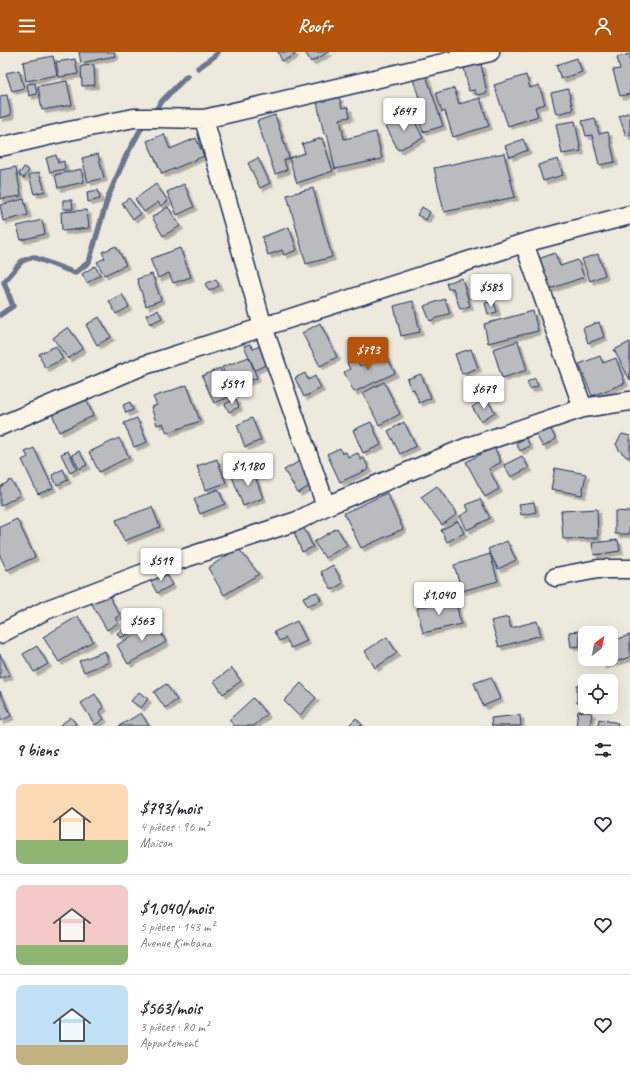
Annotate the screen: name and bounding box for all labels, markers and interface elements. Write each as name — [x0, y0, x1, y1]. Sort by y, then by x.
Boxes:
icon: menu — [16, 15, 38, 37]
text: Roofr — [298, 15, 332, 37]
icon: person — [592, 15, 614, 37]
pin: $647 — [380, 98, 428, 132]
text: $647 — [392, 103, 416, 119]
pin: $585 — [467, 274, 515, 308]
text: $585 — [480, 279, 502, 295]
pin: $793 — [344, 337, 392, 371]
text: $793 — [356, 342, 380, 358]
pin: $591 — [208, 371, 256, 405]
text: $591 — [220, 376, 244, 392]
pin: $679 — [460, 376, 508, 410]
text: $679 — [472, 381, 496, 397]
pin: $1,180 — [215, 453, 281, 487]
text: $1,180 — [232, 458, 264, 474]
pin: $519 — [137, 548, 185, 582]
text: $519 — [149, 553, 173, 569]
pin: $1,040 — [406, 582, 472, 616]
text: $1,040 — [423, 587, 455, 603]
pin: $563 — [118, 608, 166, 642]
text: $563 — [130, 613, 154, 629]
north arrow — [578, 626, 618, 666]
map controls — [578, 626, 618, 714]
button: locate — [578, 674, 618, 714]
icon: filters — [592, 739, 614, 761]
text: 9 biens — [16, 740, 58, 761]
text: $793/mois — [140, 798, 201, 819]
icon: home — [48, 800, 96, 848]
icon: heart — [592, 813, 614, 835]
text: 4 pièces · 96 m² — [140, 819, 209, 835]
text: Maison — [140, 835, 172, 851]
text: $1,040/mois — [140, 898, 213, 919]
icon: home — [48, 901, 96, 949]
icon: heart — [592, 914, 614, 936]
text: 5 pièces · 143 m² — [140, 919, 215, 935]
text: Avenue Kimbana — [140, 935, 211, 951]
text: $563/mois — [140, 998, 202, 1019]
icon: home — [48, 1001, 96, 1049]
icon: heart — [592, 1014, 614, 1036]
text: 3 pièces · 80 m² — [140, 1019, 209, 1035]
text: Appartement — [140, 1035, 198, 1051]

